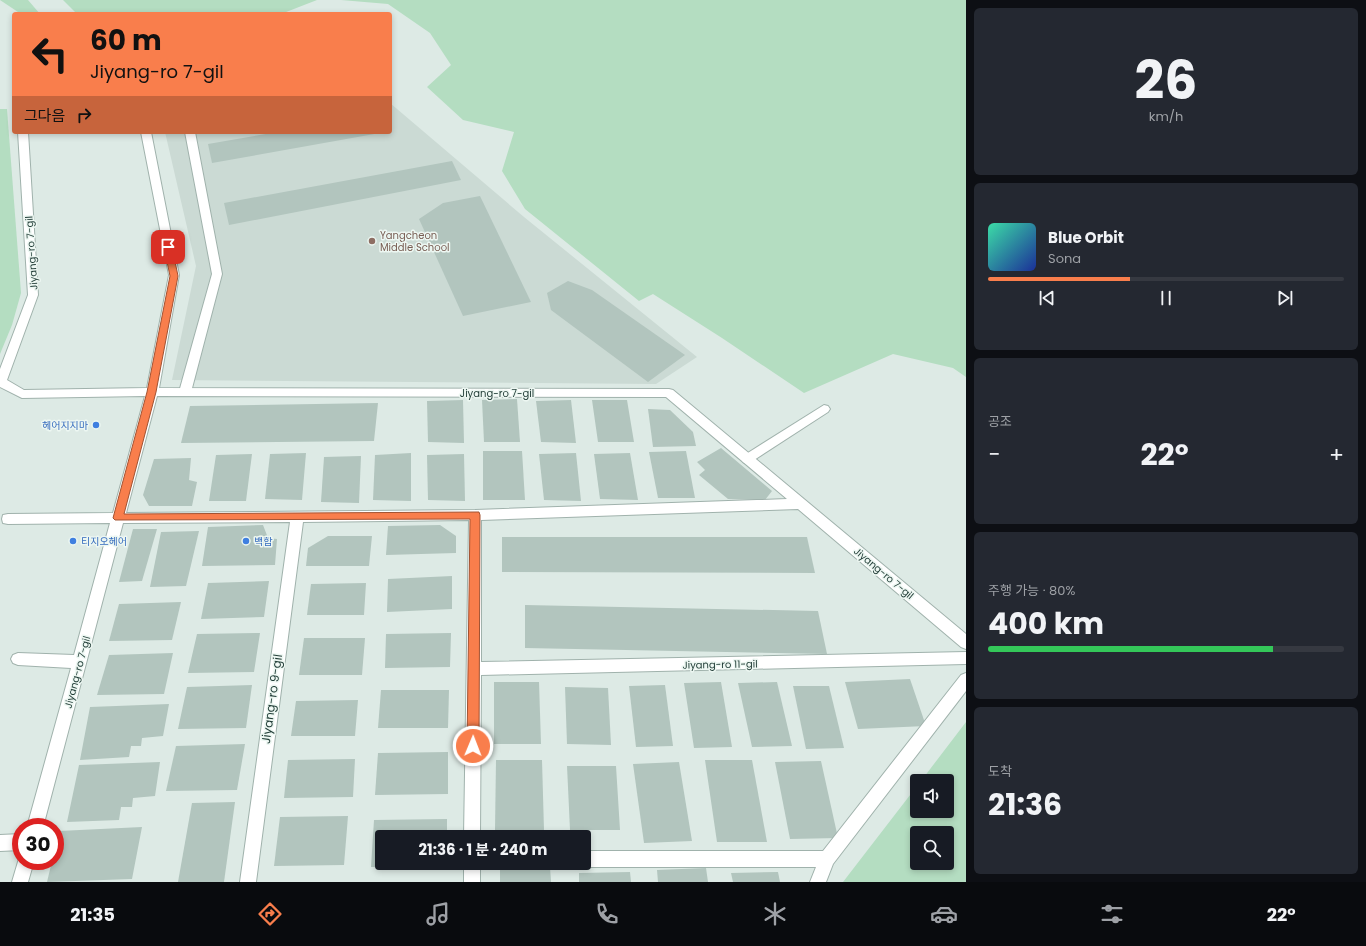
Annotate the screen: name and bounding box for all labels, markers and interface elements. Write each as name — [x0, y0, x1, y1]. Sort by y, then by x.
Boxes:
text: 60 m — [90, 21, 162, 60]
icon: left — [24, 28, 76, 80]
text: 26 — [1135, 44, 1197, 117]
text: Jiyang-ro 7-gil — [90, 59, 224, 84]
icon: right — [73, 104, 95, 126]
text: 그다음 — [24, 105, 65, 126]
text: km/h — [1149, 107, 1183, 126]
street label: Jiyang-ro 7-gil — [21, 215, 42, 291]
text: Blue Orbit — [1048, 227, 1124, 248]
place label: Yangcheon Middle School — [380, 228, 450, 255]
pin — [151, 230, 185, 264]
icon: arrive — [157, 236, 179, 258]
marker: Yangcheon Middle School — [367, 236, 377, 246]
text: Sona — [1048, 249, 1081, 268]
icon: previous — [1036, 287, 1058, 309]
icon: pause — [1155, 287, 1177, 309]
icon: next — [1274, 287, 1296, 309]
street label: Jiyang-ro 7-gil — [460, 386, 534, 401]
text: 공조 — [988, 412, 1012, 431]
place label: 헤어지지마 — [42, 418, 89, 433]
marker: 헤어지지마 — [91, 420, 101, 430]
text: 22° — [1140, 433, 1189, 476]
text: − — [988, 439, 1000, 470]
text: + — [1329, 439, 1344, 470]
place label: 티지오헤어 — [81, 534, 127, 549]
place label: 백합 — [254, 534, 273, 549]
marker: 티지오헤어 — [68, 536, 78, 546]
marker: 백합 — [241, 536, 251, 546]
street label: Jiyang-ro 7-gil — [850, 544, 917, 603]
text: 주행 가능 · 80% — [988, 581, 1075, 600]
text: 400 km — [988, 602, 1104, 645]
street label: Jiyang-ro 7-gil — [61, 634, 94, 710]
street label: Jiyang-ro 9-gil — [257, 653, 286, 745]
street label: Jiyang-ro 11-gil — [682, 656, 758, 673]
position arrow — [452, 725, 494, 767]
text: 도착 — [988, 762, 1012, 781]
map controls — [910, 774, 954, 870]
button: sound — [910, 774, 954, 818]
text: 21:36 — [988, 783, 1062, 826]
speed limit sign: 30 — [12, 818, 64, 870]
button: search — [910, 826, 954, 870]
text: 21:36 · 1 분 · 240 m — [419, 839, 547, 860]
icon: directions — [256, 900, 284, 928]
icon: music — [424, 900, 452, 928]
icon: phone — [593, 900, 621, 928]
icon: climate — [761, 900, 789, 928]
icon: car — [930, 900, 958, 928]
icon: filters — [1098, 900, 1126, 928]
text: 21:35 — [70, 902, 115, 927]
text: 22° — [1267, 902, 1296, 927]

